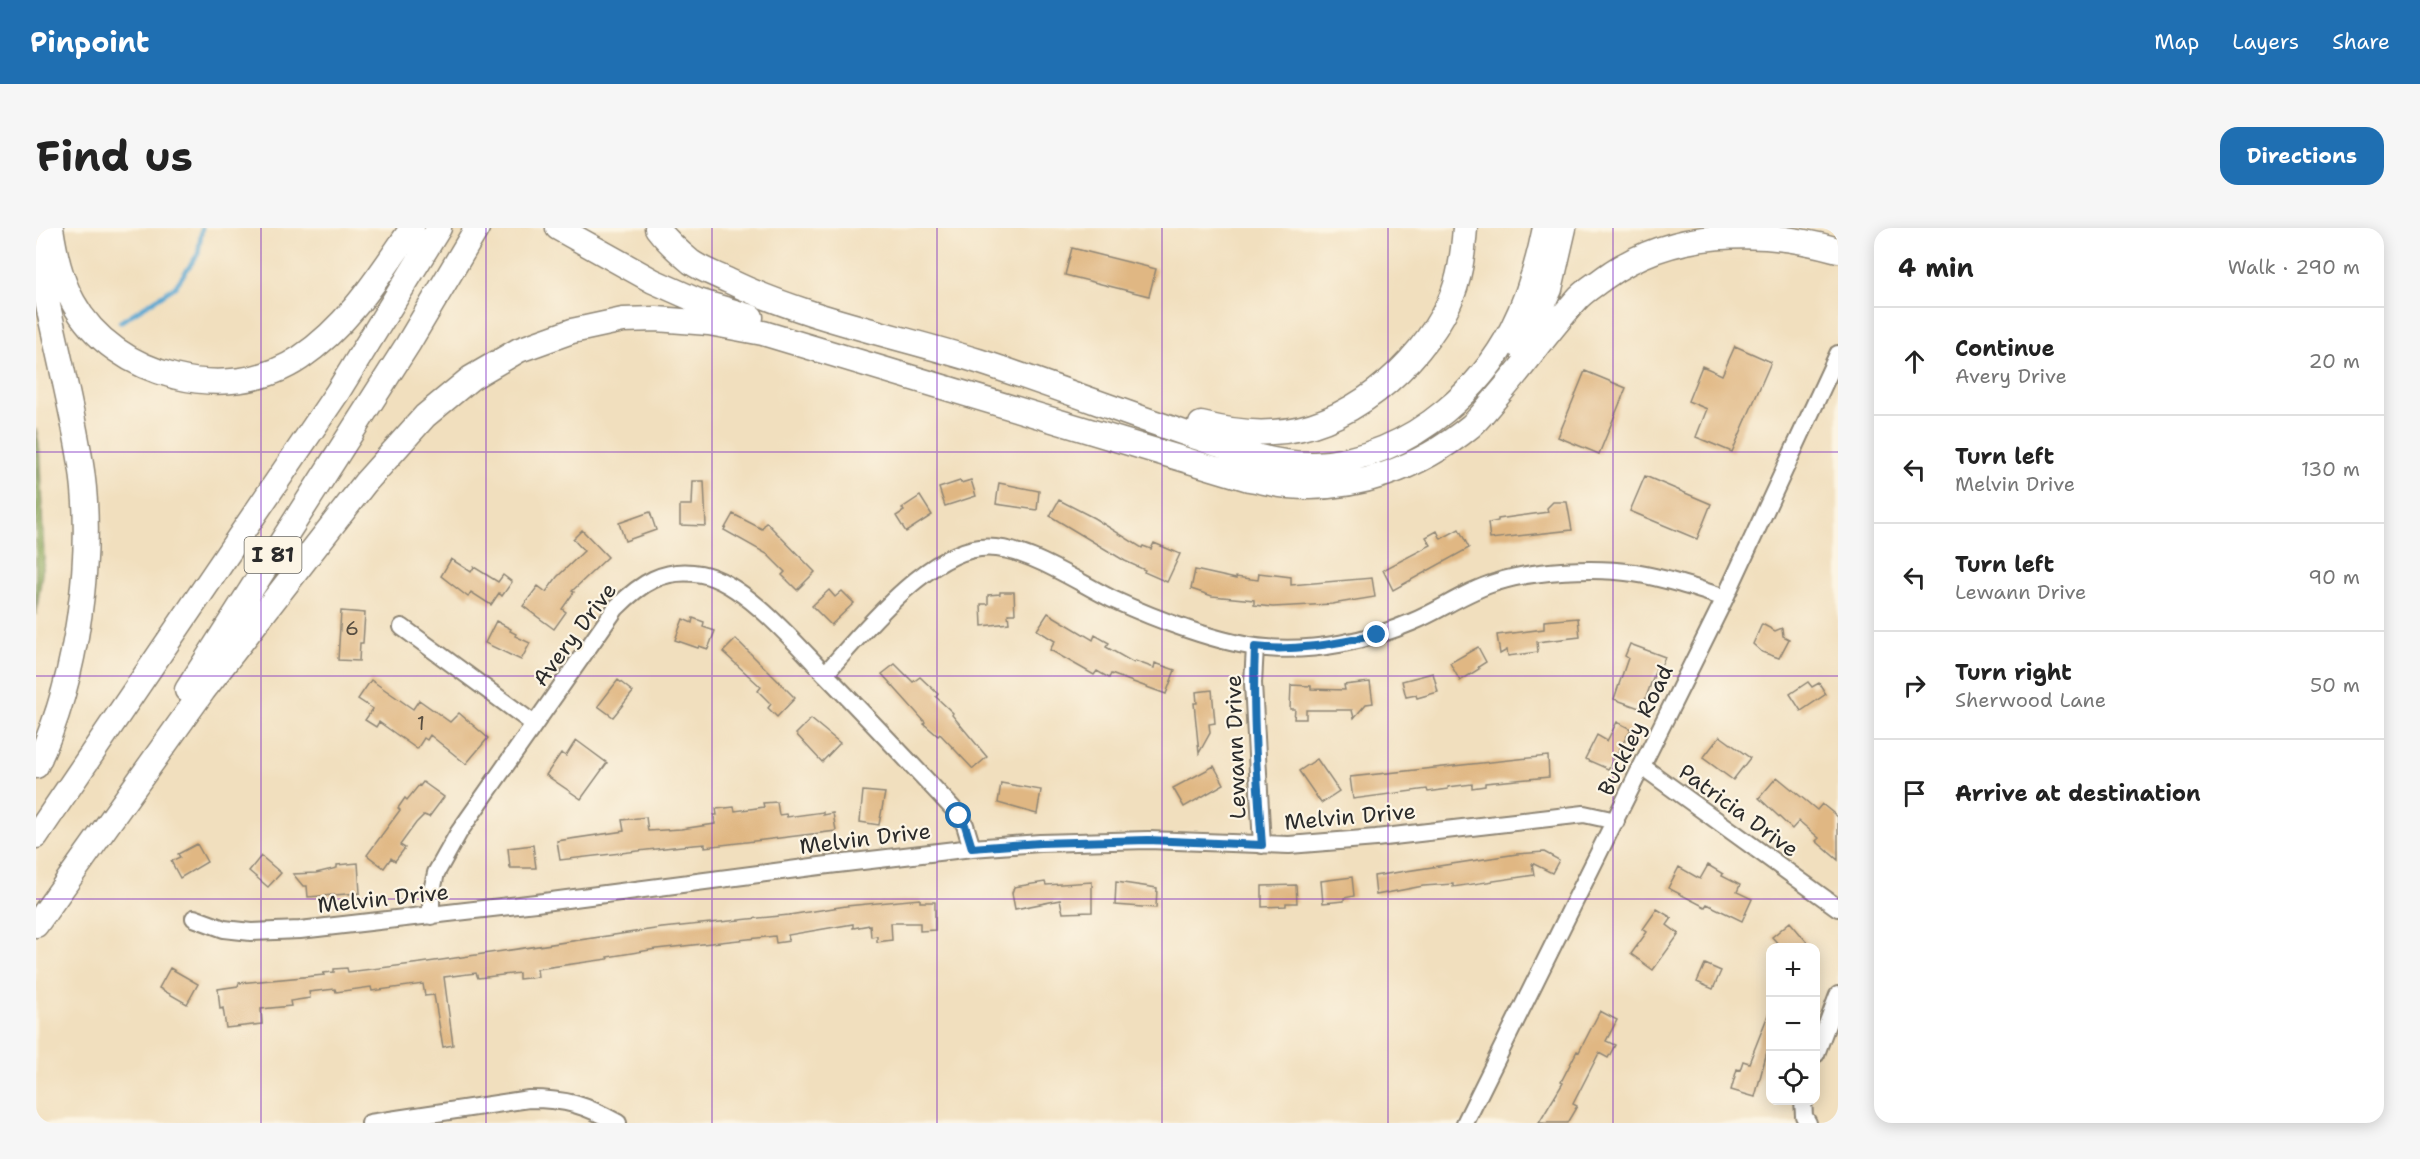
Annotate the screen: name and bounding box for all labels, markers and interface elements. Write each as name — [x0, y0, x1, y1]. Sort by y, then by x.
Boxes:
text: Pinpoint — [30, 23, 149, 61]
text: Map — [2154, 28, 2199, 56]
text: Layers — [2232, 28, 2299, 56]
text: Share — [2332, 28, 2390, 56]
button: Directions — [2220, 127, 2384, 185]
text: Find us — [36, 128, 193, 184]
text: 4 min — [1898, 250, 1974, 285]
text: Walk · 290 m — [2228, 254, 2360, 280]
text: Continue — [1955, 334, 2055, 363]
icon: ahead — [1898, 345, 1931, 378]
text: 20 m — [2309, 348, 2360, 374]
text: Avery Drive — [1955, 363, 2067, 389]
text: Turn left — [1955, 442, 2054, 471]
icon: left — [1898, 453, 1931, 486]
text: 130 m — [2301, 456, 2360, 482]
text: Melvin Drive — [1955, 471, 2075, 497]
road number: I 81 — [244, 537, 302, 573]
text: Turn left — [1955, 550, 2054, 579]
icon: left — [1898, 561, 1931, 594]
text: 90 m — [2308, 564, 2360, 590]
street label: Avery Drive — [526, 576, 623, 692]
text: Lewann Drive — [1955, 579, 2086, 605]
house number: 6 — [345, 615, 359, 641]
route end — [1363, 621, 1389, 647]
text: Turn right — [1955, 658, 2072, 687]
street label: Buckley Road — [1591, 660, 1680, 801]
icon: right — [1898, 669, 1931, 702]
text: 50 m — [2310, 672, 2360, 698]
street label: Lewann Drive — [1218, 674, 1253, 820]
text: Sherwood Lane — [1955, 687, 2106, 713]
house number: 1 — [417, 710, 425, 736]
street label: Patricia Drive — [1673, 757, 1804, 864]
icon: arrive — [1898, 777, 1931, 810]
text: Arrive at destination — [1955, 779, 2201, 808]
street label: Melvin Drive — [1283, 796, 1417, 837]
route start — [945, 802, 971, 828]
street label: Melvin Drive — [798, 816, 932, 861]
street label: Melvin Drive — [316, 877, 450, 920]
map controls — [1766, 943, 1820, 1105]
button: + — [1766, 943, 1820, 997]
button: − — [1766, 997, 1820, 1051]
button: locate — [1766, 1051, 1820, 1105]

